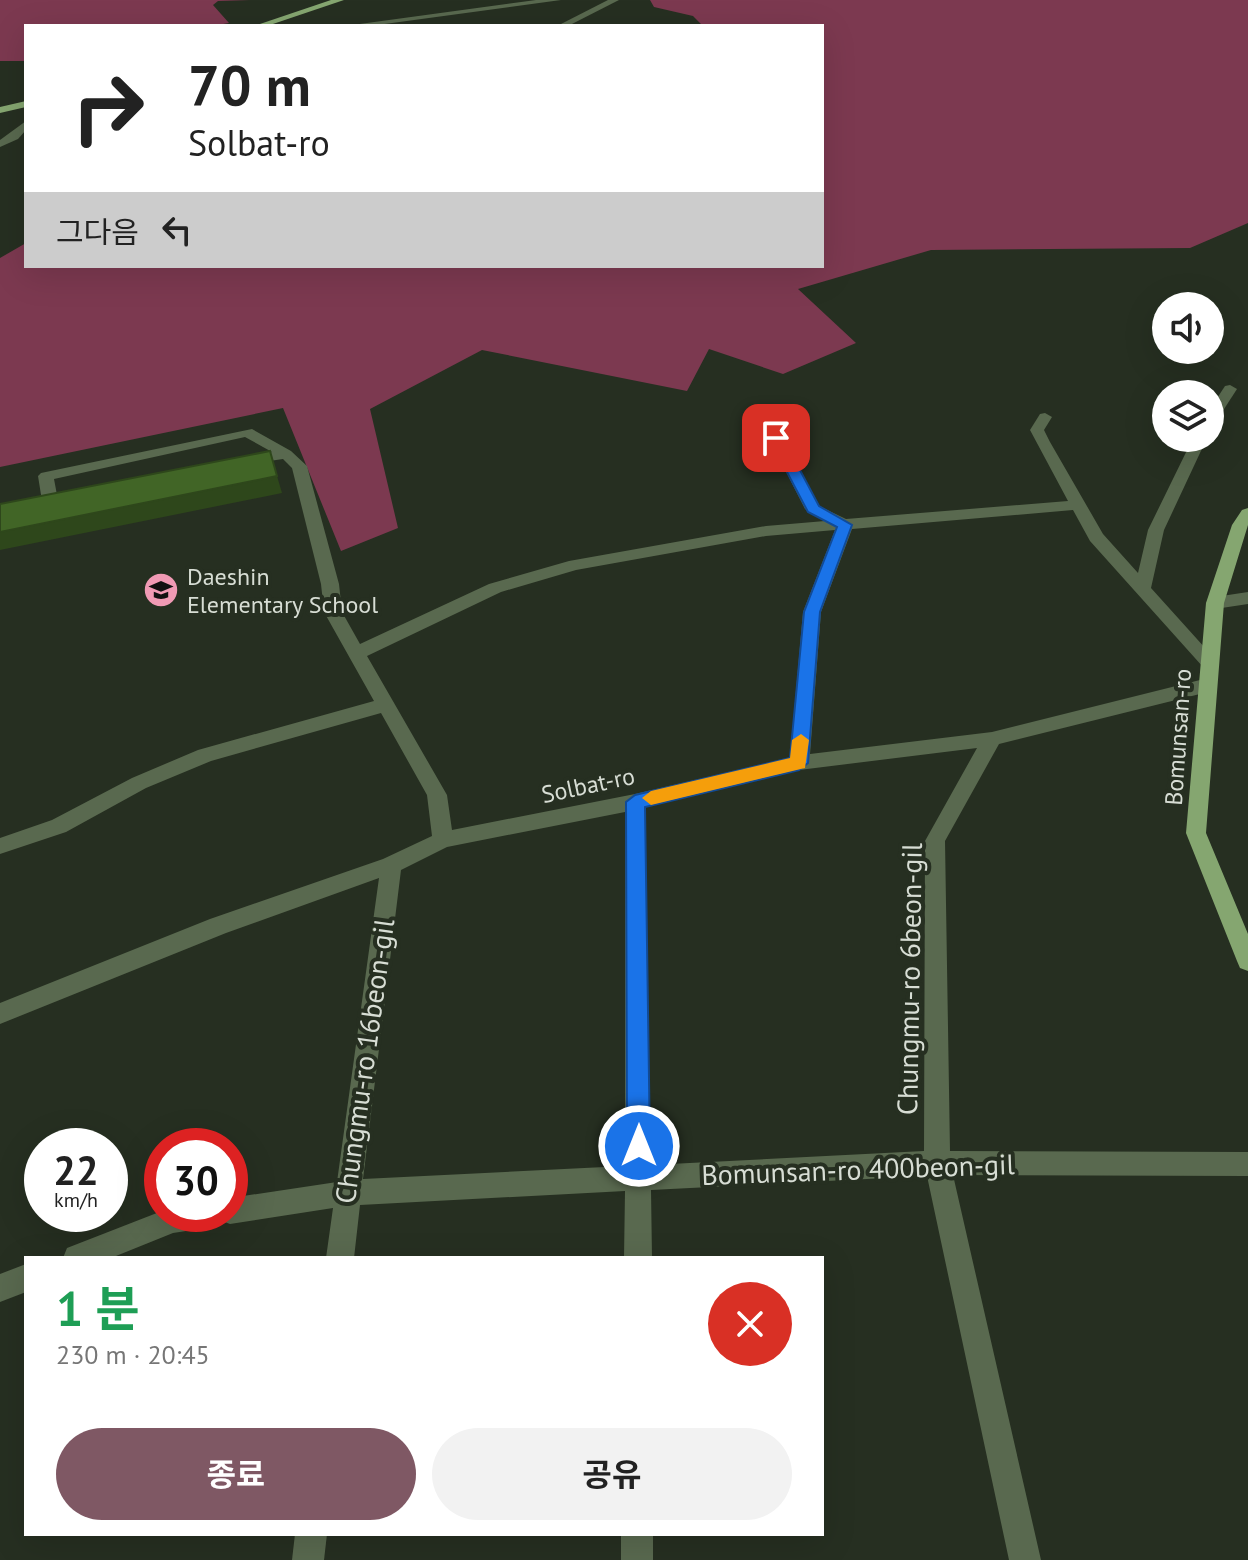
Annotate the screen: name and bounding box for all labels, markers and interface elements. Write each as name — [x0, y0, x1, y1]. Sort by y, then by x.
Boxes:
text: 70 m — [188, 49, 311, 121]
icon: right — [56, 56, 160, 160]
text: Solbat-ro — [188, 119, 330, 166]
icon: left — [155, 208, 199, 252]
text: 그다음 — [56, 212, 139, 251]
map controls — [1152, 292, 1224, 452]
button: sound — [1152, 292, 1224, 364]
button: layers — [1152, 380, 1224, 452]
pin — [742, 404, 810, 472]
icon: arrive — [754, 416, 798, 460]
place label: Daeshin Elementary School — [187, 561, 378, 620]
school or university icon: Daeshin Elementary School — [142, 571, 180, 609]
street label: Bomunsan-ro — [1158, 667, 1198, 807]
street label: Solbat-ro — [539, 760, 637, 810]
street label: Chungmu-ro 6beon-gil — [888, 843, 930, 1115]
street label: Chungmu-ro 16beon-gil — [326, 916, 402, 1206]
position arrow — [597, 1104, 681, 1188]
speed limit sign: 30 — [144, 1128, 248, 1232]
text: 22 — [53, 1144, 99, 1196]
street label: Bomunsan-ro 400beon-gil — [701, 1145, 1015, 1193]
text: km/h — [54, 1187, 98, 1213]
text: 1 분 — [56, 1277, 140, 1339]
button: close — [708, 1282, 792, 1366]
text: 230 m · 20:45 — [56, 1338, 210, 1371]
button: 종료 — [56, 1428, 416, 1520]
button: 공유 — [432, 1428, 792, 1520]

